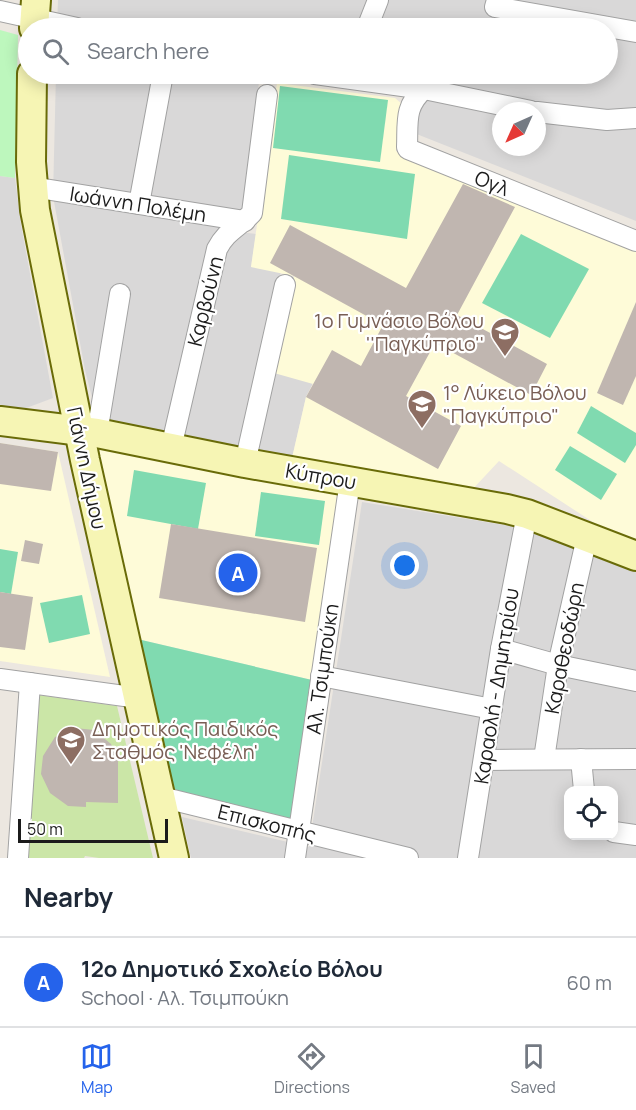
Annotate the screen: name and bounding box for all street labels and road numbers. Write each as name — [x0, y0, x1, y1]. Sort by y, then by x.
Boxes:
street label: Ογλ — [471, 164, 514, 202]
street label: Ιωάννη Πολέμη — [68, 180, 208, 228]
street label: Καρβούνη — [181, 253, 229, 349]
street label: Γιάννη Δήμου — [61, 404, 113, 532]
street label: Κύπρου — [284, 457, 358, 495]
street label: Καραθεοδώρη — [538, 580, 590, 716]
street label: Καραολή - Δημητρίου — [467, 586, 525, 786]
street label: Αλ. Τσιμπούκη — [299, 602, 345, 736]
street label: Επισκοπής — [215, 798, 319, 848]

